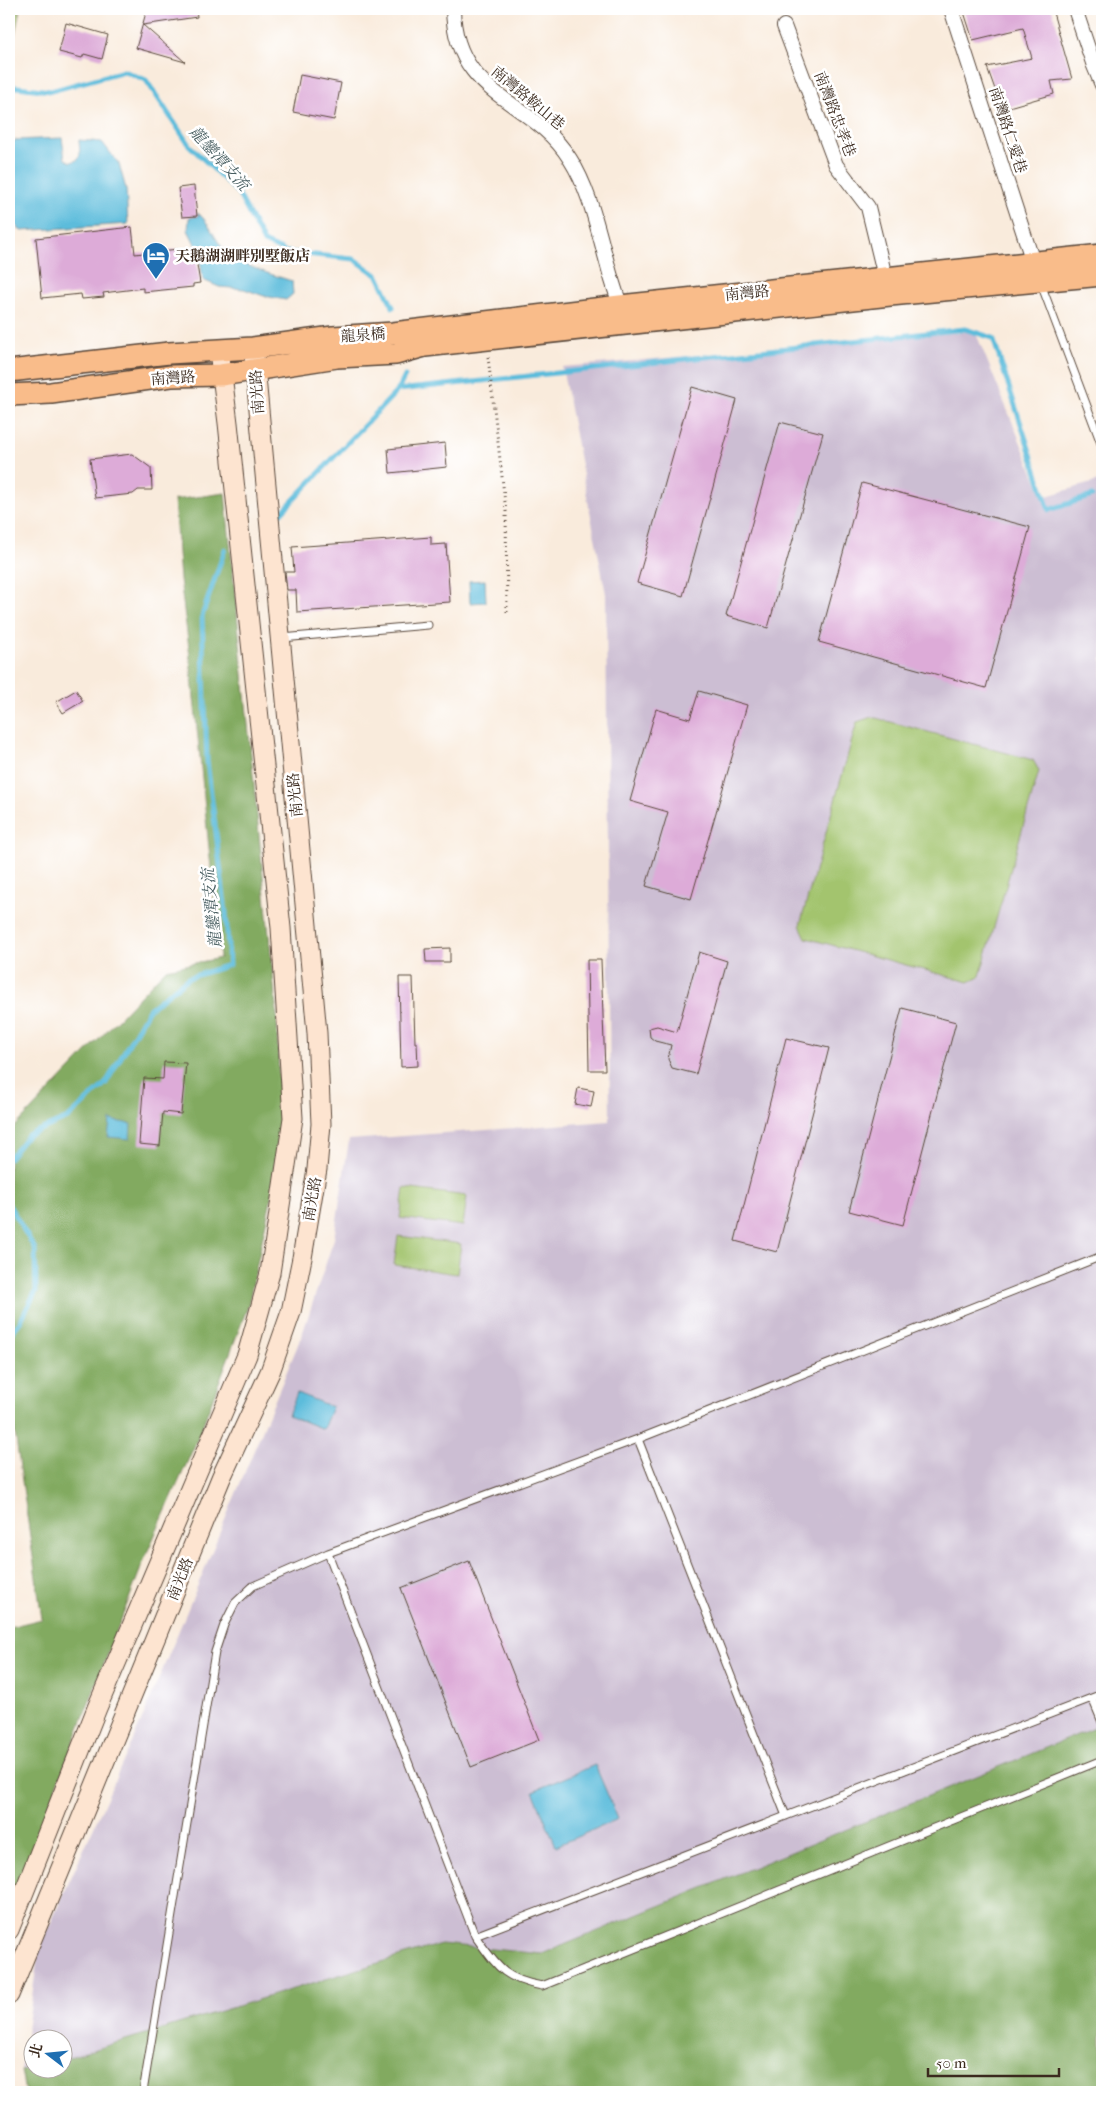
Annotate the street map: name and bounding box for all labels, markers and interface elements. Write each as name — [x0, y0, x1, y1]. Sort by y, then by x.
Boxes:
street label: 南灣路鞍山巷 — [488, 62, 568, 134]
street label: 南灣路忠孝巷 — [810, 69, 860, 159]
street label: 南灣路仁愛巷 — [986, 84, 1030, 176]
water label: 龍鑾潭支流 — [186, 122, 255, 196]
hotel icon: 天鵝湖湖畔別墅飯店 — [141, 241, 171, 280]
place label: 天鵝湖湖畔別墅飯店 — [175, 247, 310, 265]
street label: 南灣路 — [724, 282, 770, 304]
street label: 龍泉橋 — [340, 324, 386, 346]
street label: 南灣路 — [150, 367, 196, 389]
street label: 南光路 — [246, 369, 268, 415]
street label: 南光路 — [284, 772, 306, 818]
water label: 龍鑾潭支流 — [198, 865, 225, 949]
street label: 南光路 — [299, 1175, 325, 1223]
street label: 南光路 — [163, 1555, 197, 1603]
north arrow — [22, 2028, 72, 2078]
text: 北 — [26, 2041, 46, 2060]
scale bar — [928, 2046, 1060, 2078]
text: 50 m — [936, 2054, 967, 2072]

